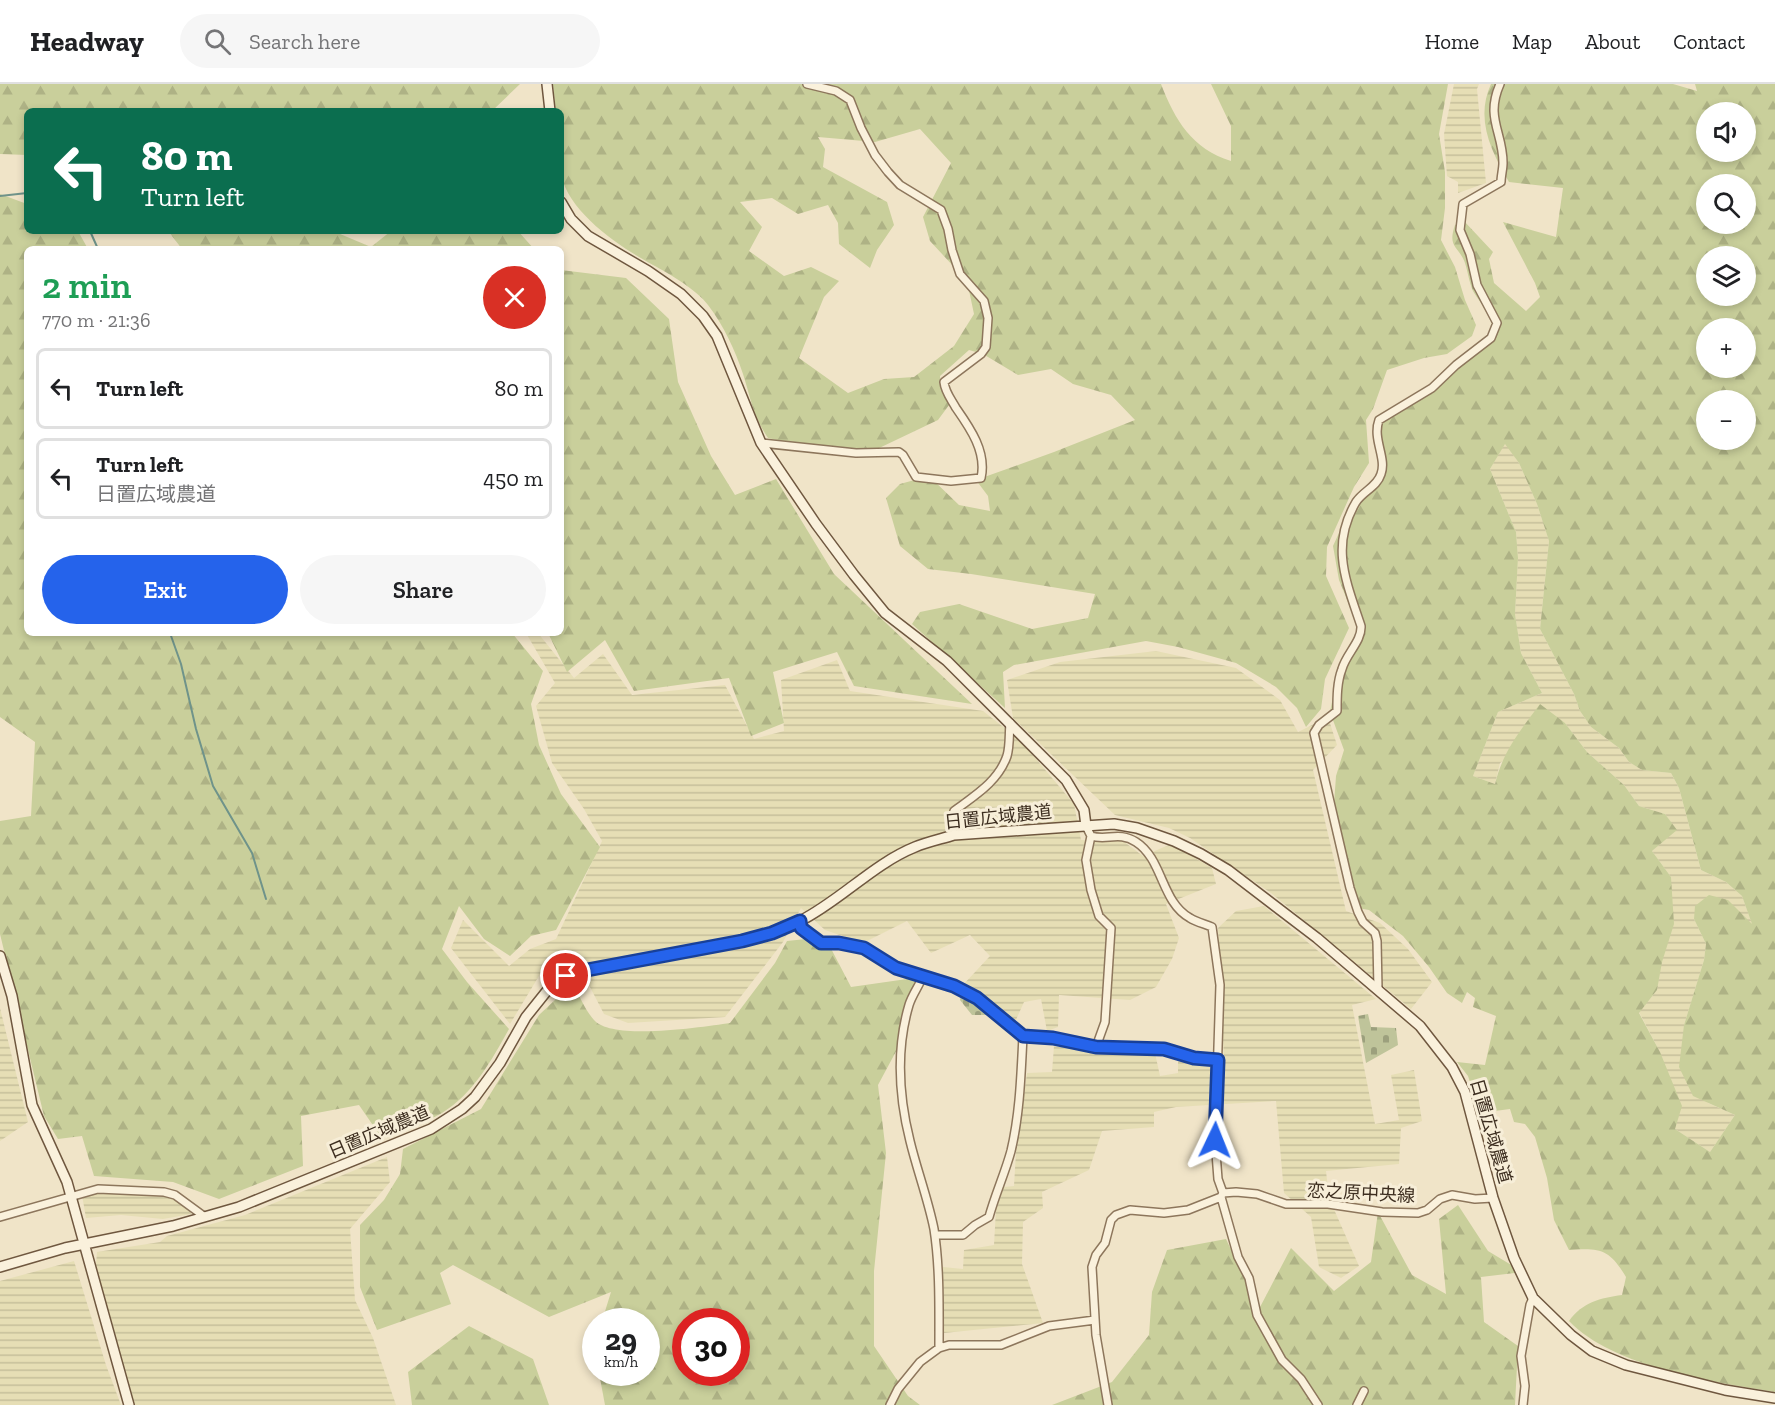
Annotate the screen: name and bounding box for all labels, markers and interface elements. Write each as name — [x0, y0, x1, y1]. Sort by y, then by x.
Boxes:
search box — [180, 14, 600, 68]
text: Headway — [30, 25, 144, 58]
icon: search — [201, 25, 234, 58]
text: Search here — [249, 28, 360, 55]
text: Home — [1425, 29, 1479, 54]
text: Map — [1512, 29, 1552, 54]
text: About — [1585, 29, 1640, 54]
text: Contact — [1673, 29, 1745, 54]
map controls — [1696, 102, 1756, 450]
button: sound — [1696, 102, 1756, 162]
text: 80 m — [141, 130, 232, 181]
icon: left — [42, 132, 120, 210]
button: search — [1696, 174, 1756, 234]
text: Turn left — [141, 181, 244, 213]
button: layers — [1696, 246, 1756, 306]
text: 2 min — [42, 264, 131, 307]
button: close — [483, 266, 546, 329]
text: 770 m · 21:36 — [42, 308, 151, 332]
button: + — [1696, 318, 1756, 378]
icon: left — [45, 372, 78, 405]
text: Turn left — [96, 375, 183, 402]
text: 80 m — [495, 375, 543, 402]
button: − — [1696, 390, 1756, 450]
text: Turn left — [96, 451, 183, 478]
icon: left — [45, 462, 78, 495]
text: 450 m — [483, 465, 543, 492]
text: 日置広域農道 — [96, 482, 216, 506]
button: Exit — [42, 555, 288, 624]
button: Share — [300, 555, 546, 624]
street label: 日置広域農道 — [943, 800, 1053, 834]
pin — [540, 950, 591, 1001]
icon: arrive — [549, 959, 582, 992]
street label: 日置広域農道 — [1466, 1076, 1516, 1186]
street label: 日置広域農道 — [325, 1101, 433, 1163]
position arrow — [1183, 1108, 1247, 1172]
street label: 恋之原中央線 — [1306, 1179, 1416, 1207]
speed limit sign: 30 — [672, 1308, 750, 1386]
text: 29 — [605, 1322, 637, 1358]
text: km/h — [604, 1353, 638, 1371]

